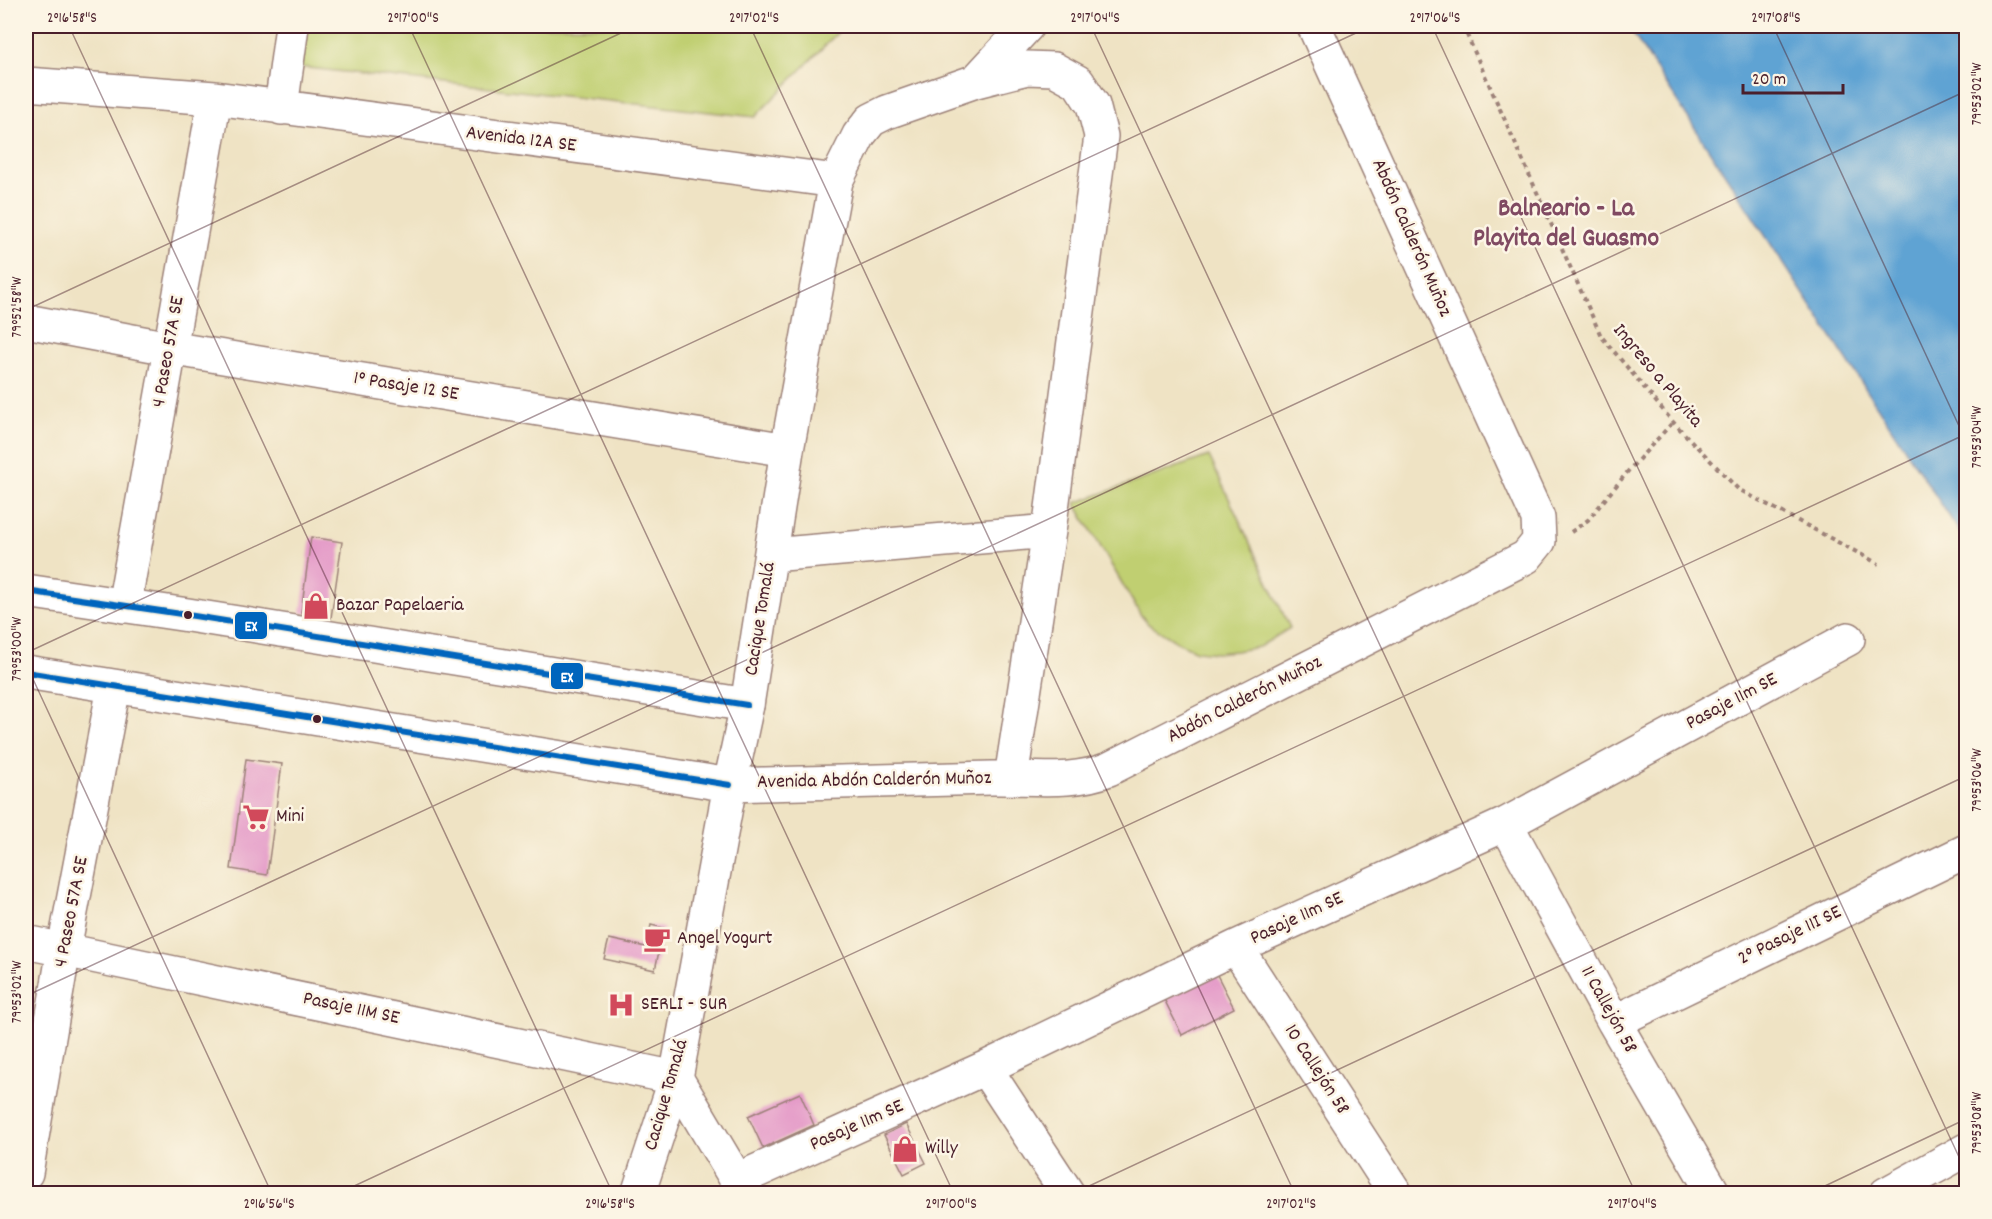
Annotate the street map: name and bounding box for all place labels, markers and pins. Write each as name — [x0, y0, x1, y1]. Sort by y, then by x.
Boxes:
shop icon: Bazar Papelaeria — [301, 591, 331, 621]
place label: Bazar Papelaeria — [336, 592, 464, 620]
unlabelled marker — [182, 609, 194, 621]
unlabelled marker — [311, 713, 323, 725]
supermarket icon: Mini — [241, 802, 271, 832]
place label: Mini — [276, 803, 305, 831]
cafe icon: Angel Yogurt — [642, 924, 672, 954]
place label: Angel Yogurt — [677, 925, 772, 953]
hospital icon: SERLI - SUR — [606, 990, 636, 1020]
place label: SERLI - SUR — [641, 991, 727, 1019]
shop icon: Willy — [890, 1134, 920, 1164]
place label: Willy — [925, 1135, 959, 1163]

